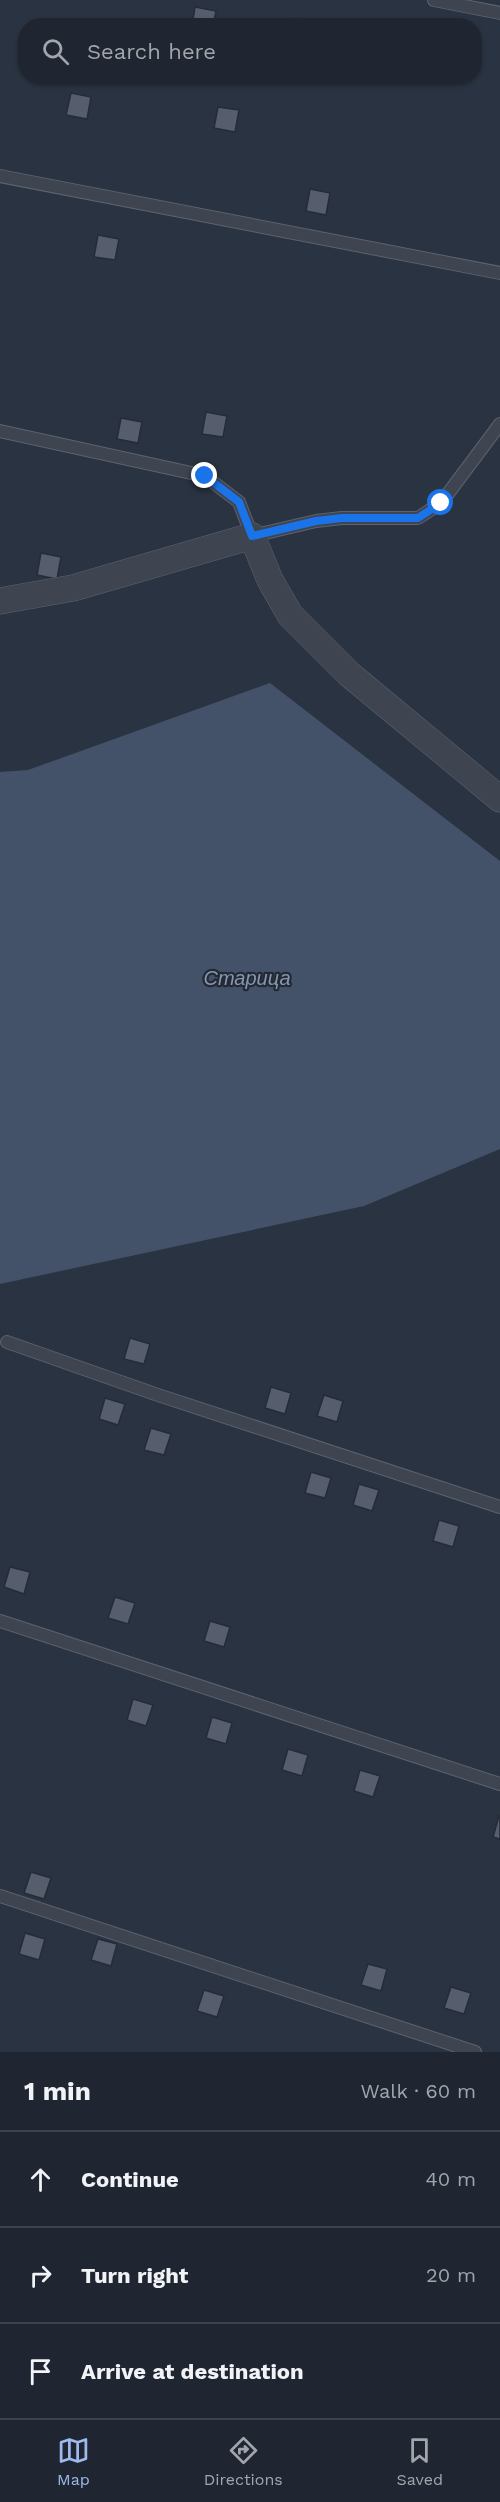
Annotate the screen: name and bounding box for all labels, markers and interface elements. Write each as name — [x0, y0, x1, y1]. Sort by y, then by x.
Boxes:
search box — [18, 18, 482, 84]
icon: search — [39, 35, 72, 68]
text: Search here — [87, 39, 216, 64]
route end — [191, 462, 217, 488]
route start — [427, 489, 453, 515]
water label: Старица — [203, 966, 291, 990]
text: 1 min — [24, 2076, 91, 2106]
text: Walk · 60 m — [361, 2079, 476, 2103]
icon: ahead — [24, 2163, 57, 2196]
text: Continue — [81, 2167, 179, 2192]
text: 40 m — [425, 2167, 476, 2191]
icon: right — [24, 2259, 57, 2292]
text: Turn right — [81, 2263, 188, 2288]
text: 20 m — [426, 2263, 476, 2287]
icon: arrive — [24, 2355, 57, 2388]
text: Arrive at destination — [81, 2359, 304, 2384]
tab: Map — [57, 2434, 90, 2489]
tab: Directions — [204, 2434, 283, 2489]
tab: Saved — [397, 2434, 443, 2489]

